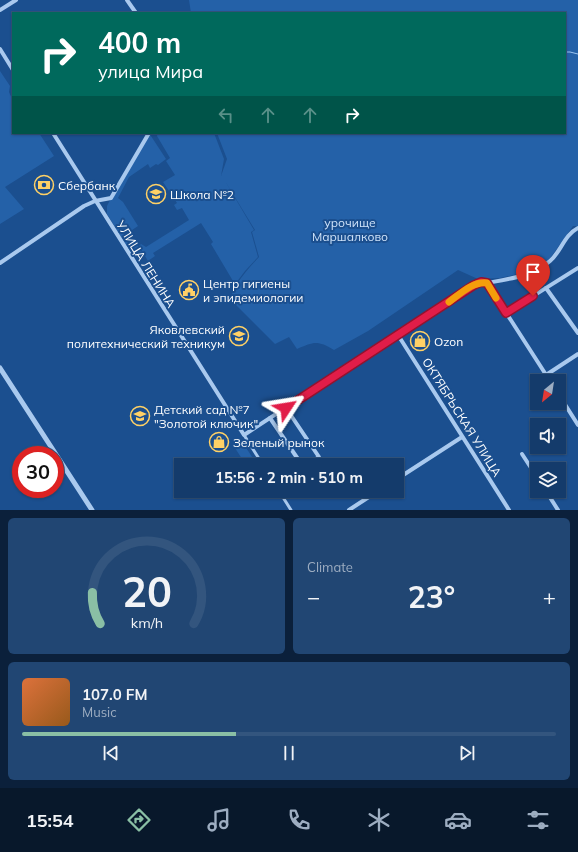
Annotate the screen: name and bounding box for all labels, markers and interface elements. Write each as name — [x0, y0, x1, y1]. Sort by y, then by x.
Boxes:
text: 400 m — [98, 25, 181, 60]
icon: right — [32, 28, 84, 80]
text: улица Мира — [98, 60, 203, 83]
icon: left — [215, 104, 237, 126]
icon: ahead — [257, 104, 279, 126]
icon: ahead — [299, 104, 321, 126]
icon: right — [341, 104, 363, 126]
bank icon: Сбербанк — [33, 174, 55, 196]
place label: Сбербанк — [58, 178, 116, 193]
school or university icon: Школа №2 — [145, 183, 167, 205]
place label: Школа №2 — [170, 187, 234, 202]
park label: урочище Маршалково — [312, 215, 388, 244]
street label: УЛИЦА ЛЕНИНА — [113, 217, 179, 311]
pin — [516, 255, 550, 296]
icon: arrive — [522, 261, 544, 283]
place label: Центр гигиены и эпидемиологии — [203, 276, 303, 305]
public building icon: Центр гигиены и эпидемиологии — [178, 279, 200, 301]
place label: Яковлевский политехнический техникум — [67, 322, 225, 351]
school or university icon: Яковлевский политехнический техникум — [228, 325, 250, 347]
shop icon: Ozon — [409, 330, 431, 352]
place label: Ozon — [434, 334, 463, 349]
street label: ОКТЯБРЬСКАЯ УЛИЦА — [419, 355, 505, 479]
north arrow — [530, 374, 566, 410]
map controls — [530, 374, 566, 498]
position arrow — [265, 387, 307, 429]
place label: Детский сад №7 "Золотой ключик" — [154, 402, 258, 431]
school or university icon: Детский сад №7 "Золотой ключик" — [129, 405, 151, 427]
button: sound — [530, 418, 566, 454]
shop icon: Зеленый рынок — [208, 431, 230, 453]
place label: Зеленый рынок — [233, 435, 325, 450]
speed limit sign: 30 — [12, 446, 64, 498]
button: layers — [530, 462, 566, 498]
text: 15:56 · 2 min · 510 m — [215, 468, 363, 487]
text: Climate — [307, 559, 353, 575]
text: 20 — [122, 565, 171, 617]
text: 23° — [408, 578, 455, 616]
text: − — [307, 583, 320, 611]
text: + — [543, 583, 556, 611]
text: km/h — [130, 614, 163, 632]
text: 107.0 FM — [82, 685, 147, 704]
text: Music — [82, 704, 117, 720]
icon: previous — [100, 742, 122, 764]
icon: pause — [278, 742, 300, 764]
icon: next — [456, 742, 478, 764]
icon: directions — [125, 806, 153, 834]
icon: music — [205, 806, 233, 834]
icon: phone — [285, 806, 313, 834]
icon: climate — [365, 806, 393, 834]
icon: car — [444, 806, 472, 834]
icon: filters — [524, 806, 552, 834]
text: 15:54 — [26, 809, 74, 832]

